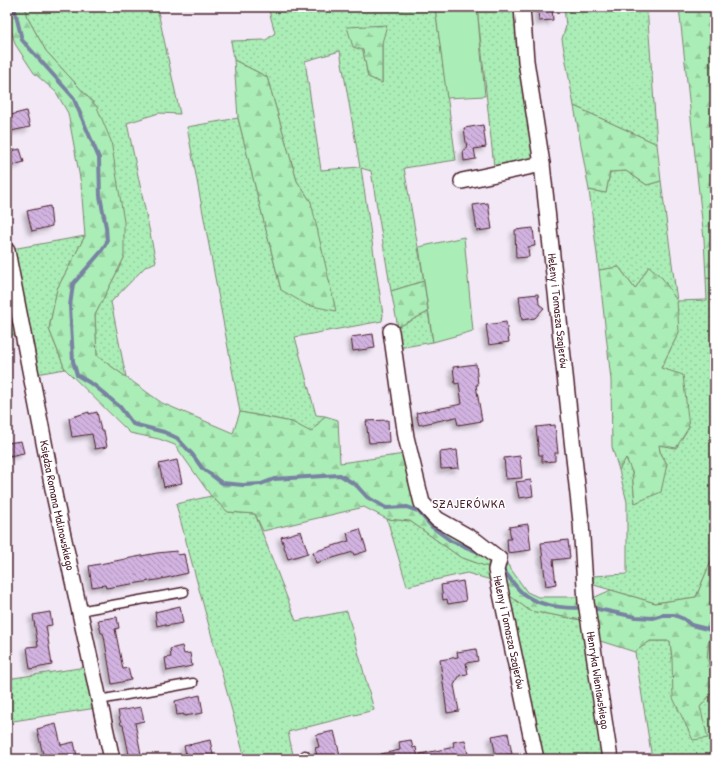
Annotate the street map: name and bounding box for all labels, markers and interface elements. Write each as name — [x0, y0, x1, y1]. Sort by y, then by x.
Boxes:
street label: Heleny i Tomasza Szajerów — [544, 252, 573, 370]
street label: Księdza Romana Malinowskiego — [36, 438, 79, 572]
district label: SZAJERÓWKA — [432, 494, 506, 512]
street label: Heleny i Tomasza Szajerów — [489, 574, 530, 691]
street label: Henryka Wieniawskiego — [583, 630, 614, 731]

